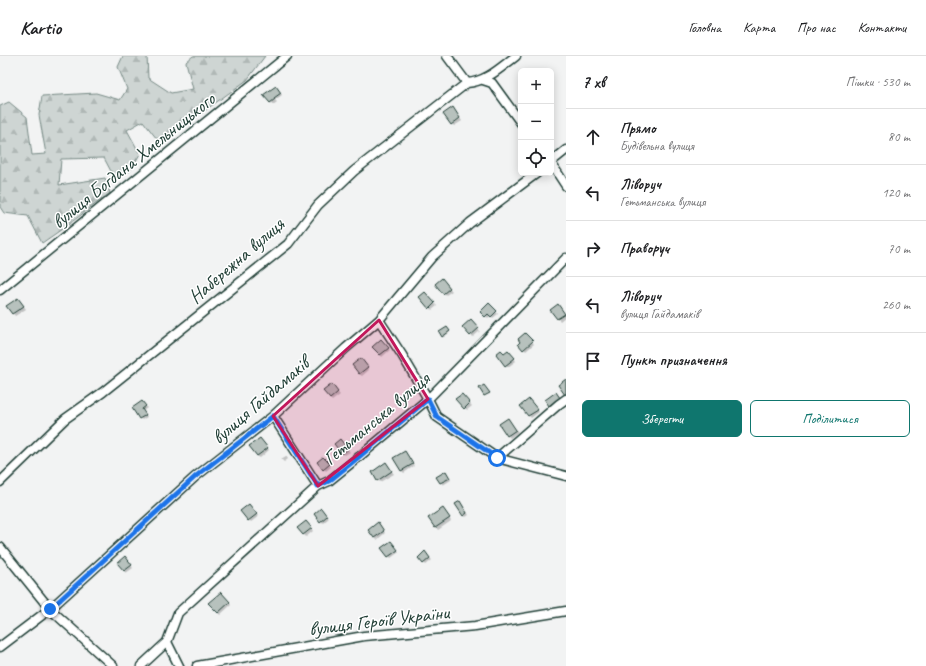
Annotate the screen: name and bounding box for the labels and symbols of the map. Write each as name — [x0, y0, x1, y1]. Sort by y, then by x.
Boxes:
street label: вулиця Богдана Хмельницького — [46, 86, 221, 234]
street label: Набережна вулиця — [183, 211, 290, 309]
street label: вулиця Гайдамаків — [206, 348, 318, 450]
street label: Гетьманська вулиця — [318, 365, 436, 470]
route start — [488, 449, 506, 467]
street label: вулиця Героїв України — [307, 599, 452, 642]
route end — [41, 600, 59, 618]

